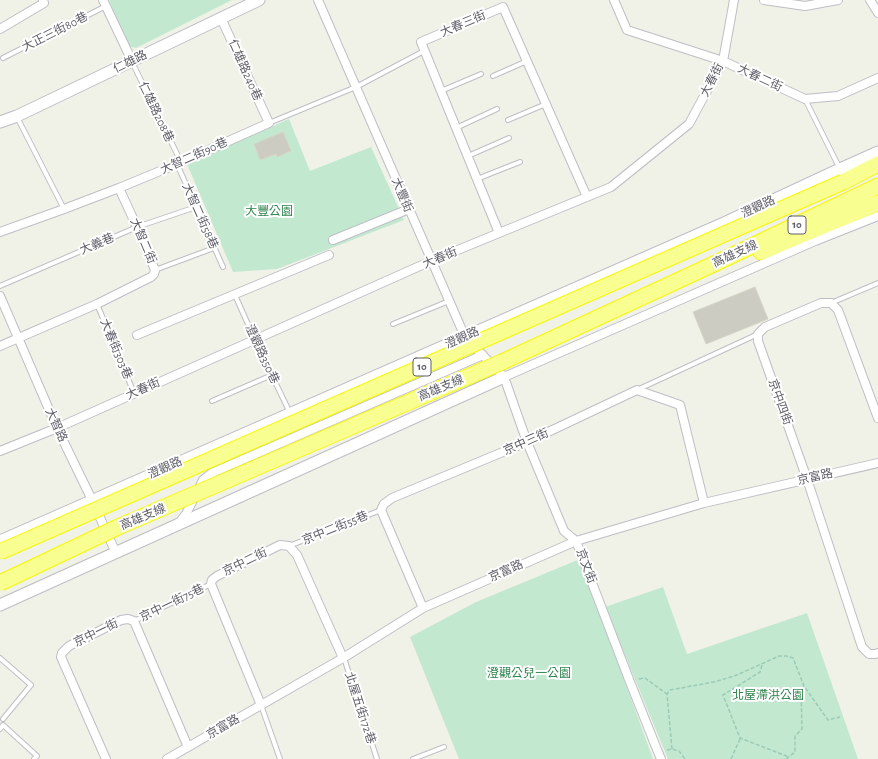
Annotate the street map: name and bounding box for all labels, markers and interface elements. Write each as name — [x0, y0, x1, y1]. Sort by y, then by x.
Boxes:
street label: 大春三街 — [438, 8, 488, 40]
street label: 大正三街80巷 — [20, 9, 90, 55]
street label: 仁雄路240巷 — [225, 37, 265, 103]
street label: 仁雄路 — [111, 48, 149, 76]
street label: 大春街 — [697, 61, 727, 99]
street label: 大春二街 — [735, 61, 785, 95]
street label: 仁雄路208巷 — [135, 79, 177, 145]
street label: 大智二街90巷 — [158, 135, 230, 177]
street label: 大豐街 — [388, 176, 416, 214]
street label: 大智二街58巷 — [179, 181, 221, 251]
street label: 澄觀路 — [739, 193, 777, 221]
park label: 大豐公園 — [245, 204, 293, 218]
street label: 大智二街 — [127, 216, 159, 266]
road number: 10 — [788, 216, 806, 234]
street label: 大義巷 — [78, 230, 116, 258]
street label: 高雄支線 — [710, 237, 760, 271]
street label: 大春街 — [421, 244, 459, 272]
street label: 大春街303巷 — [97, 317, 135, 381]
street label: 澄觀路350巷 — [242, 322, 282, 386]
street label: 澄觀路 — [443, 324, 481, 352]
road number: 10 — [413, 358, 431, 376]
street label: 高雄支線 — [416, 372, 466, 404]
street label: 大春街 — [124, 375, 162, 403]
street label: 京中四街 — [765, 377, 795, 427]
street label: 大智路 — [42, 406, 70, 444]
street label: 京中三街 — [501, 426, 551, 458]
street label: 澄觀路 — [146, 454, 184, 482]
street label: 京富路 — [796, 466, 834, 488]
street label: 高雄支線 — [118, 501, 168, 533]
street label: 京中二街55巷 — [300, 508, 370, 548]
street label: 京中二街 — [220, 545, 270, 579]
street label: 京文街 — [573, 547, 599, 585]
street label: 京富路 — [487, 557, 525, 585]
street label: 京中一街75巷 — [137, 581, 207, 625]
street label: 京中一街 — [71, 616, 121, 650]
park label: 澄觀公兒一公園 — [487, 666, 571, 680]
street label: 北屋五街172巷 — [342, 670, 378, 746]
park label: 北屋滯洪公園 — [732, 688, 804, 702]
street label: 京富路 — [204, 712, 242, 742]

